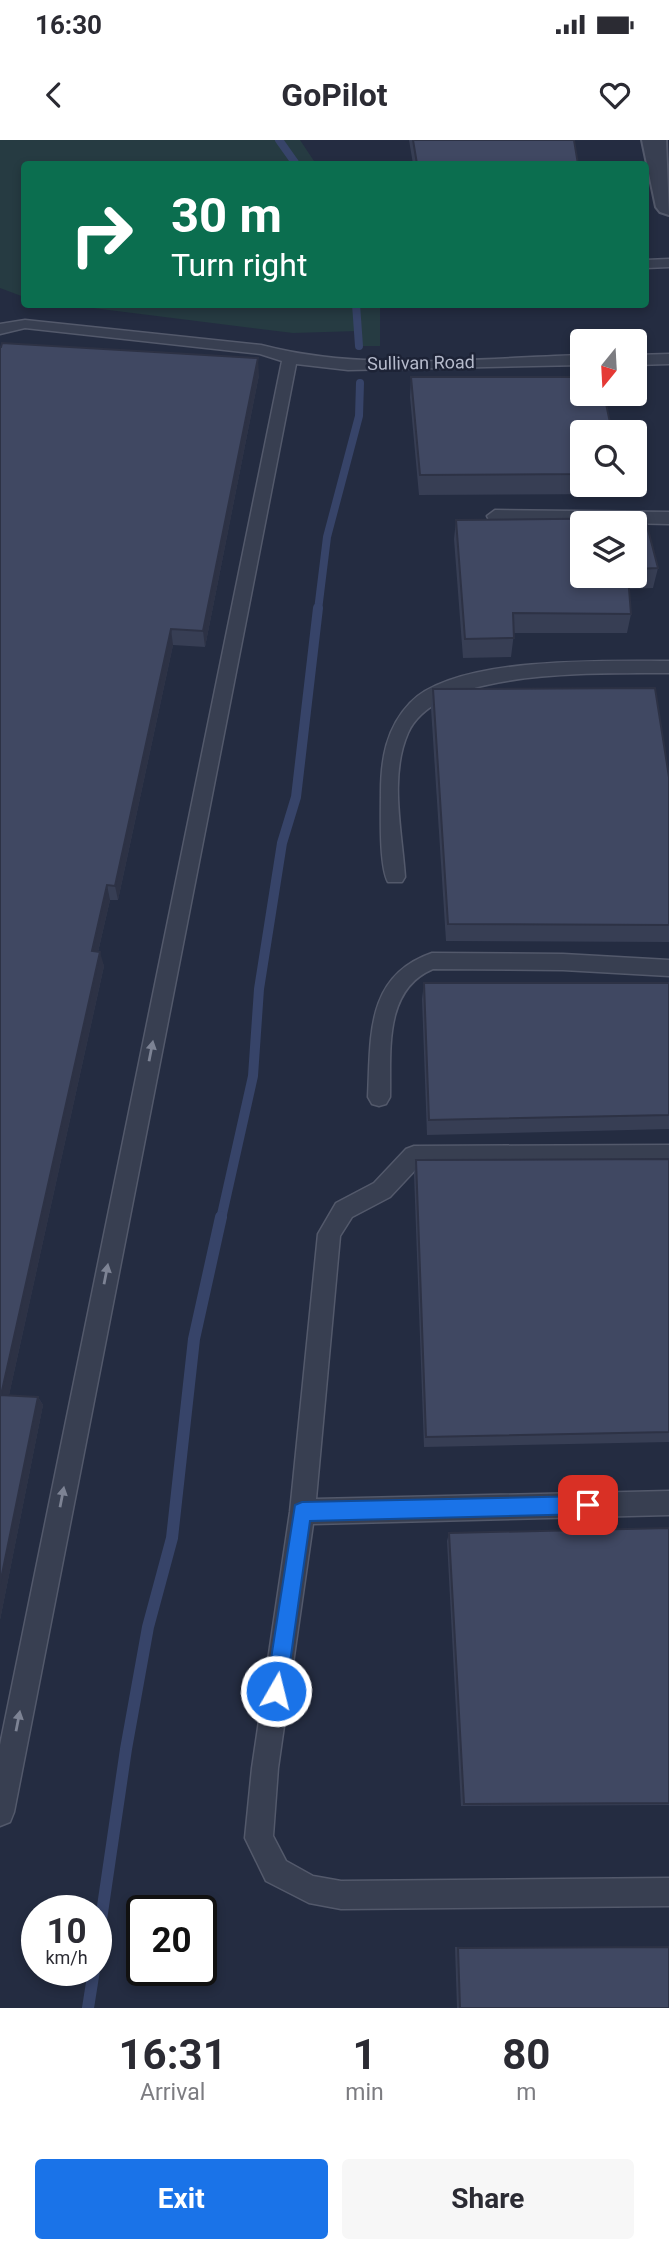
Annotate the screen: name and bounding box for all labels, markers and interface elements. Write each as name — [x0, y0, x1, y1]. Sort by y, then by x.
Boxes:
text: 16:30 — [35, 10, 102, 40]
icon: back — [35, 76, 73, 114]
text: GoPilot — [281, 76, 388, 114]
icon: heart — [596, 76, 634, 114]
text: 30 m — [171, 187, 282, 244]
icon: right — [56, 189, 147, 280]
text: Turn right — [171, 246, 307, 284]
north arrow — [570, 329, 648, 406]
map controls — [570, 329, 647, 588]
street label: Sullivan Road — [367, 351, 475, 374]
button: search — [570, 420, 647, 497]
button: layers — [570, 511, 647, 588]
one-way arrow — [145, 1040, 156, 1062]
one-way arrow — [101, 1263, 112, 1285]
pin — [558, 1475, 618, 1535]
one-way arrow — [57, 1486, 68, 1508]
icon: arrive — [569, 1486, 607, 1524]
position arrow — [239, 1654, 313, 1728]
one-way arrow — [13, 1710, 24, 1732]
speed limit sign: 20 — [126, 1895, 217, 1986]
text: 10 — [46, 1911, 87, 1952]
text: km/h — [45, 1947, 88, 1968]
text: 16:31 — [119, 2030, 227, 2079]
text: 1 — [352, 2030, 377, 2079]
text: 80 — [502, 2030, 550, 2079]
text: Arrival — [140, 2079, 205, 2106]
text: min — [345, 2079, 384, 2106]
text: m — [516, 2079, 536, 2106]
button: Exit — [35, 2159, 328, 2239]
button: Share — [342, 2159, 634, 2239]

